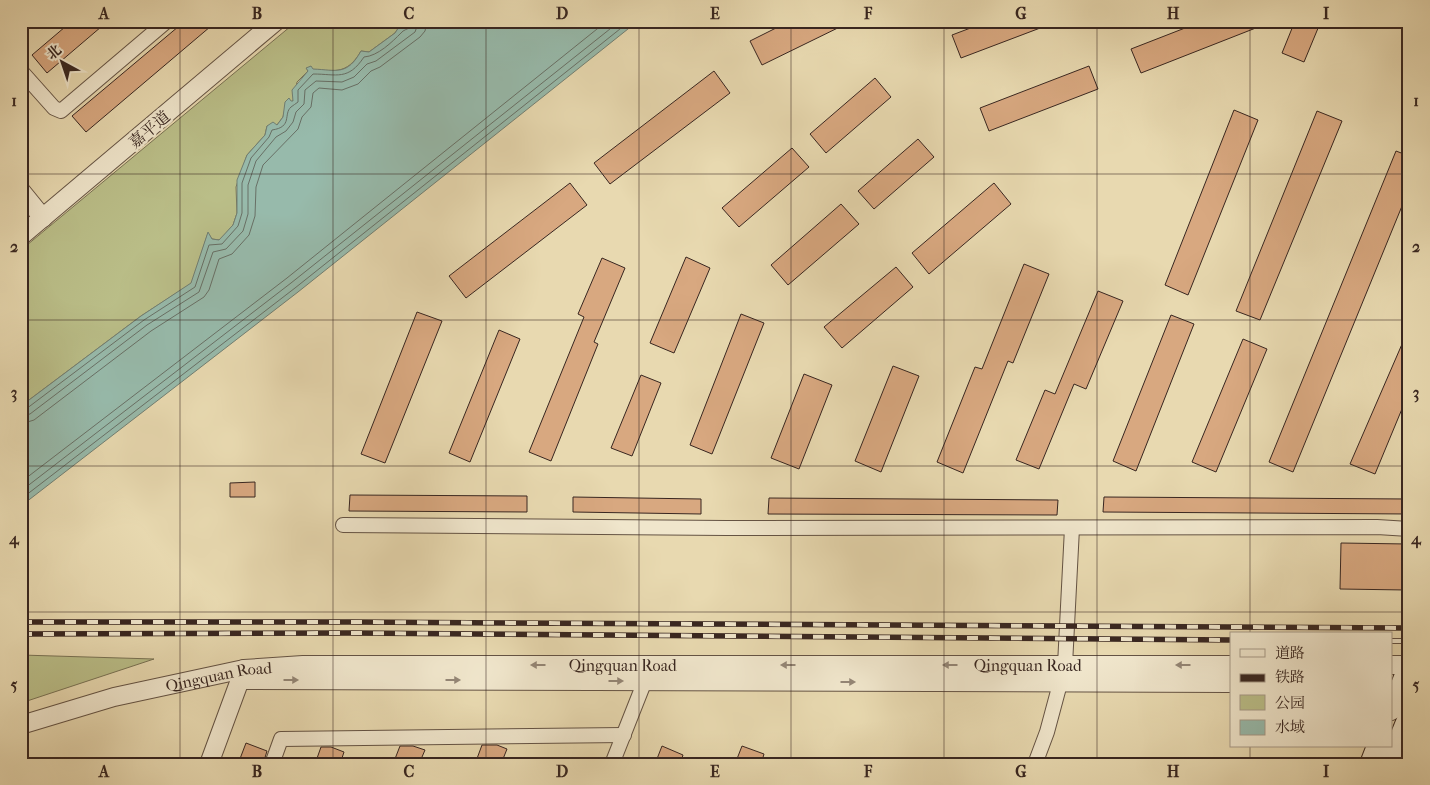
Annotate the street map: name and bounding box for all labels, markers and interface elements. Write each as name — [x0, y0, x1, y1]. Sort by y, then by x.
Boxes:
text: A — [98, 4, 110, 23]
text: B — [252, 4, 262, 23]
text: C — [404, 4, 415, 23]
text: D — [556, 4, 568, 23]
text: E — [710, 4, 720, 23]
text: F — [863, 4, 873, 23]
text: G — [1015, 4, 1027, 23]
text: H — [1167, 4, 1180, 23]
text: I — [1323, 4, 1330, 23]
north arrow — [38, 38, 88, 88]
text: 北 — [43, 41, 65, 63]
text: 1 — [11, 91, 17, 110]
text: 1 — [1413, 91, 1419, 110]
street label: 嘉平道 — [125, 107, 174, 152]
text: 2 — [10, 237, 18, 256]
text: 2 — [1412, 237, 1420, 256]
text: 3 — [11, 383, 17, 403]
text: 3 — [1413, 383, 1419, 403]
text: 4 — [8, 529, 20, 549]
text: 4 — [1410, 529, 1422, 549]
legend — [1230, 632, 1392, 748]
text: 道路 — [1275, 644, 1305, 662]
street label: Qingquan Road — [569, 656, 677, 675]
street label: Qingquan Road — [974, 656, 1082, 675]
street label: Qingquan Road — [164, 658, 273, 696]
one-way arrow — [529, 661, 545, 669]
one-way arrow — [779, 661, 795, 669]
one-way arrow — [942, 661, 958, 669]
one-way arrow — [1174, 661, 1190, 669]
text: 铁路 — [1275, 668, 1305, 686]
text: 5 — [11, 675, 18, 694]
text: 5 — [1413, 675, 1420, 694]
one-way arrow — [283, 676, 299, 684]
one-way arrow — [445, 676, 461, 684]
one-way arrow — [608, 677, 624, 685]
one-way arrow — [840, 678, 856, 686]
text: 公园 — [1275, 694, 1305, 712]
text: 水域 — [1275, 718, 1305, 736]
text: A — [98, 762, 110, 781]
text: B — [252, 762, 262, 781]
text: C — [404, 762, 415, 781]
text: D — [556, 762, 568, 781]
text: E — [710, 762, 720, 781]
text: F — [863, 762, 873, 781]
text: G — [1015, 762, 1027, 781]
text: H — [1167, 762, 1180, 781]
text: I — [1323, 762, 1330, 781]

